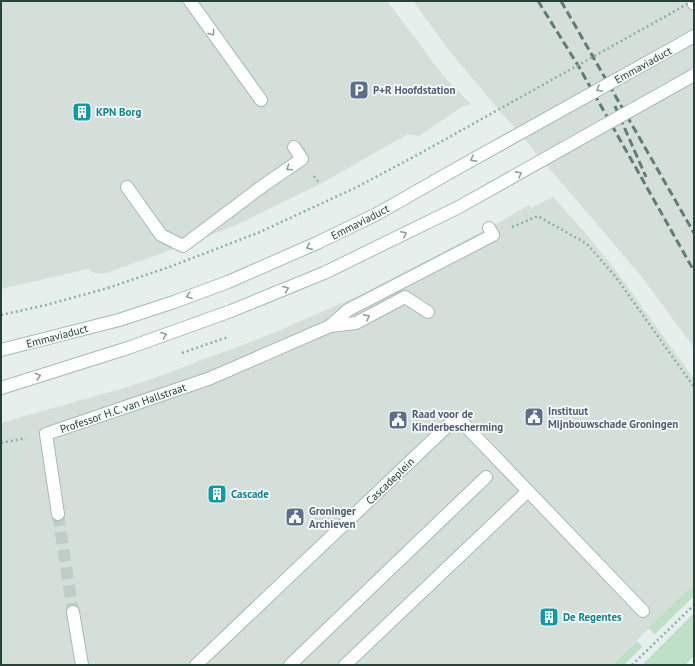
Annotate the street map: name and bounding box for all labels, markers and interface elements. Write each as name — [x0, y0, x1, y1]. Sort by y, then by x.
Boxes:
one-way arrow — [207, 28, 214, 35]
street label: Emmaviaduct — [612, 43, 674, 87]
parking icon: P+R Hoofdstation — [348, 79, 370, 101]
place label: P+R Hoofdstation — [373, 83, 455, 97]
one-way arrow — [596, 85, 603, 92]
building icon: KPN Borg — [71, 101, 93, 123]
place label: KPN Borg — [96, 105, 141, 119]
one-way arrow — [470, 155, 477, 162]
one-way arrow — [286, 163, 293, 171]
one-way arrow — [515, 171, 522, 178]
street label: Emmaviaduct — [329, 201, 392, 243]
one-way arrow — [399, 231, 407, 239]
one-way arrow — [306, 242, 313, 250]
one-way arrow — [281, 286, 289, 294]
one-way arrow — [185, 292, 192, 300]
one-way arrow — [363, 314, 370, 321]
street label: Emmaviaduct — [25, 321, 90, 351]
one-way arrow — [161, 332, 168, 340]
one-way arrow — [35, 372, 42, 381]
street label: Professor H.C. van Hallstraat — [58, 380, 188, 436]
place label: Instituut Mijnbouwschade Groningen — [548, 404, 678, 431]
public building icon: Instituut Mijnbouwschade Groningen — [523, 406, 545, 428]
place label: Raad voor de Kinderbescherming — [412, 407, 503, 434]
public building icon: Raad voor de Kinderbescherming — [387, 409, 409, 431]
street label: Cascadeplein — [363, 454, 417, 508]
building icon: Cascade — [206, 483, 228, 505]
place label: Cascade — [231, 487, 269, 501]
place label: Groninger Archieven — [309, 504, 356, 531]
public building icon: Groninger Archieven — [284, 506, 306, 528]
building icon: De Regentes — [538, 606, 560, 628]
place label: De Regentes — [563, 610, 622, 624]

